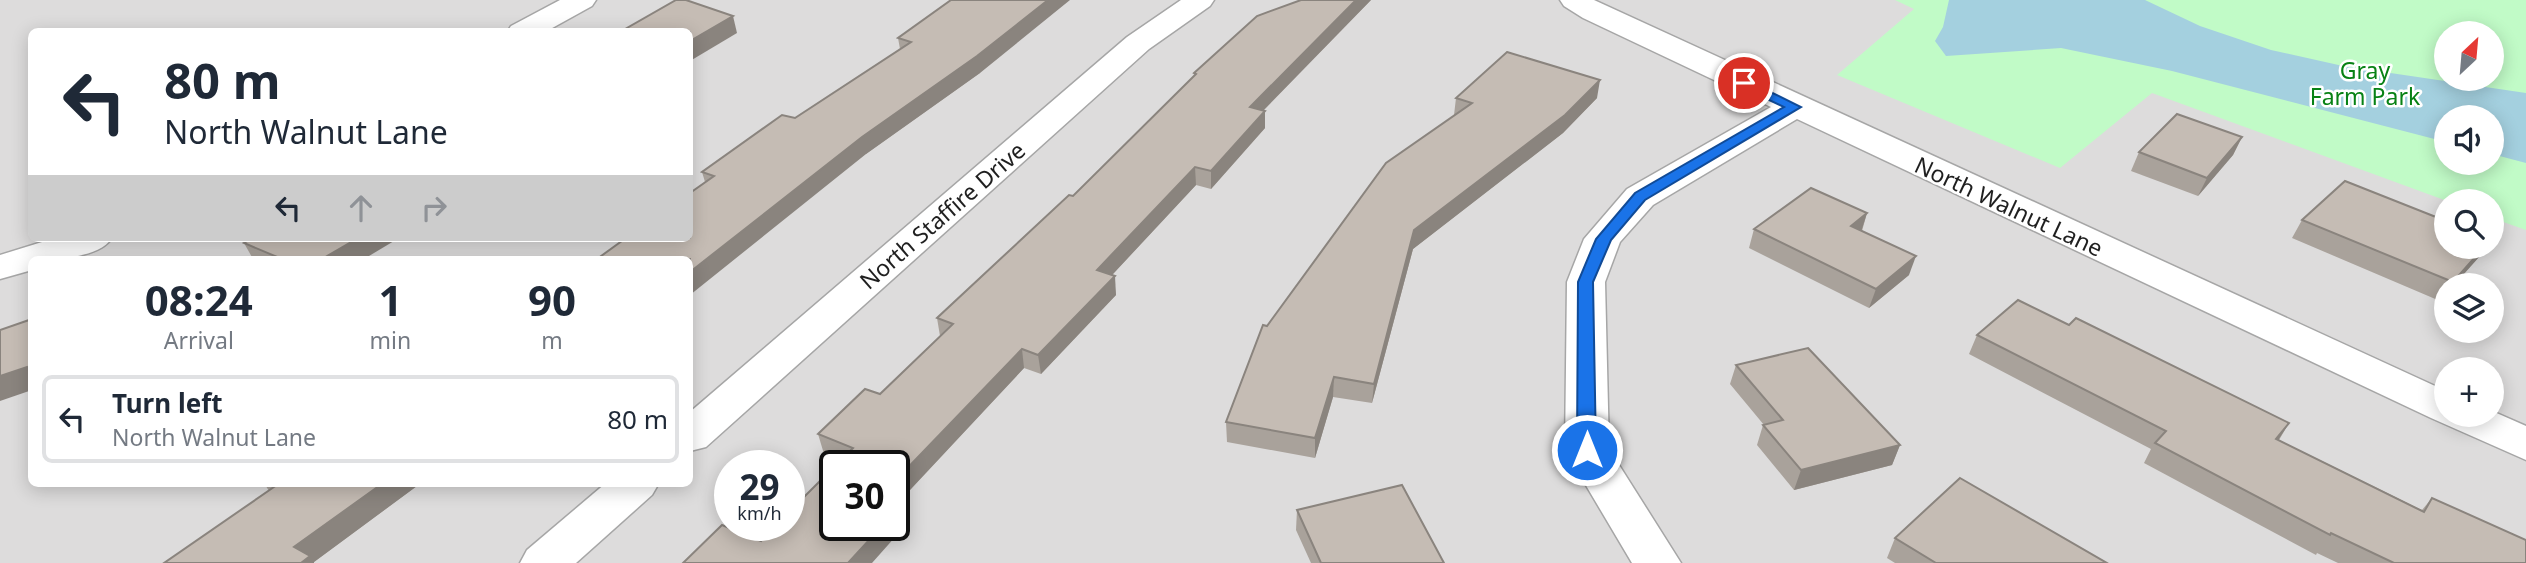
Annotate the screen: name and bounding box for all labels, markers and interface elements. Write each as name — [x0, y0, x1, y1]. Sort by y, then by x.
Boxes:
north arrow — [2434, 21, 2504, 91]
map controls — [2434, 21, 2504, 427]
text: 80 m — [164, 47, 281, 113]
pin — [1714, 53, 1774, 113]
park label: Gray Farm Park — [2310, 54, 2421, 112]
icon: left — [49, 56, 140, 147]
icon: arrive — [1725, 64, 1763, 102]
button: sound — [2434, 105, 2504, 175]
text: North Walnut Lane — [164, 110, 448, 153]
street label: North Staffire Drive — [852, 134, 1032, 296]
street label: North Walnut Lane — [1910, 148, 2108, 264]
icon: left — [269, 189, 307, 227]
icon: ahead — [342, 189, 380, 227]
icon: right — [415, 189, 453, 227]
button: search — [2434, 189, 2504, 259]
text: 08:24 — [145, 271, 253, 328]
text: 1 — [378, 271, 402, 328]
text: 90 — [528, 271, 576, 328]
button: layers — [2434, 273, 2504, 343]
text: Arrival — [164, 324, 234, 356]
text: min — [370, 324, 411, 356]
text: m — [541, 324, 563, 356]
button: + — [2434, 357, 2504, 427]
text: Turn left — [112, 385, 223, 421]
icon: left — [53, 400, 91, 438]
text: 80 m — [607, 401, 668, 437]
position arrow — [1550, 413, 1624, 487]
text: North Walnut Lane — [112, 421, 316, 453]
speed limit sign: 30 — [819, 450, 910, 541]
text: 29 — [739, 463, 780, 510]
text: km/h — [737, 501, 782, 525]

